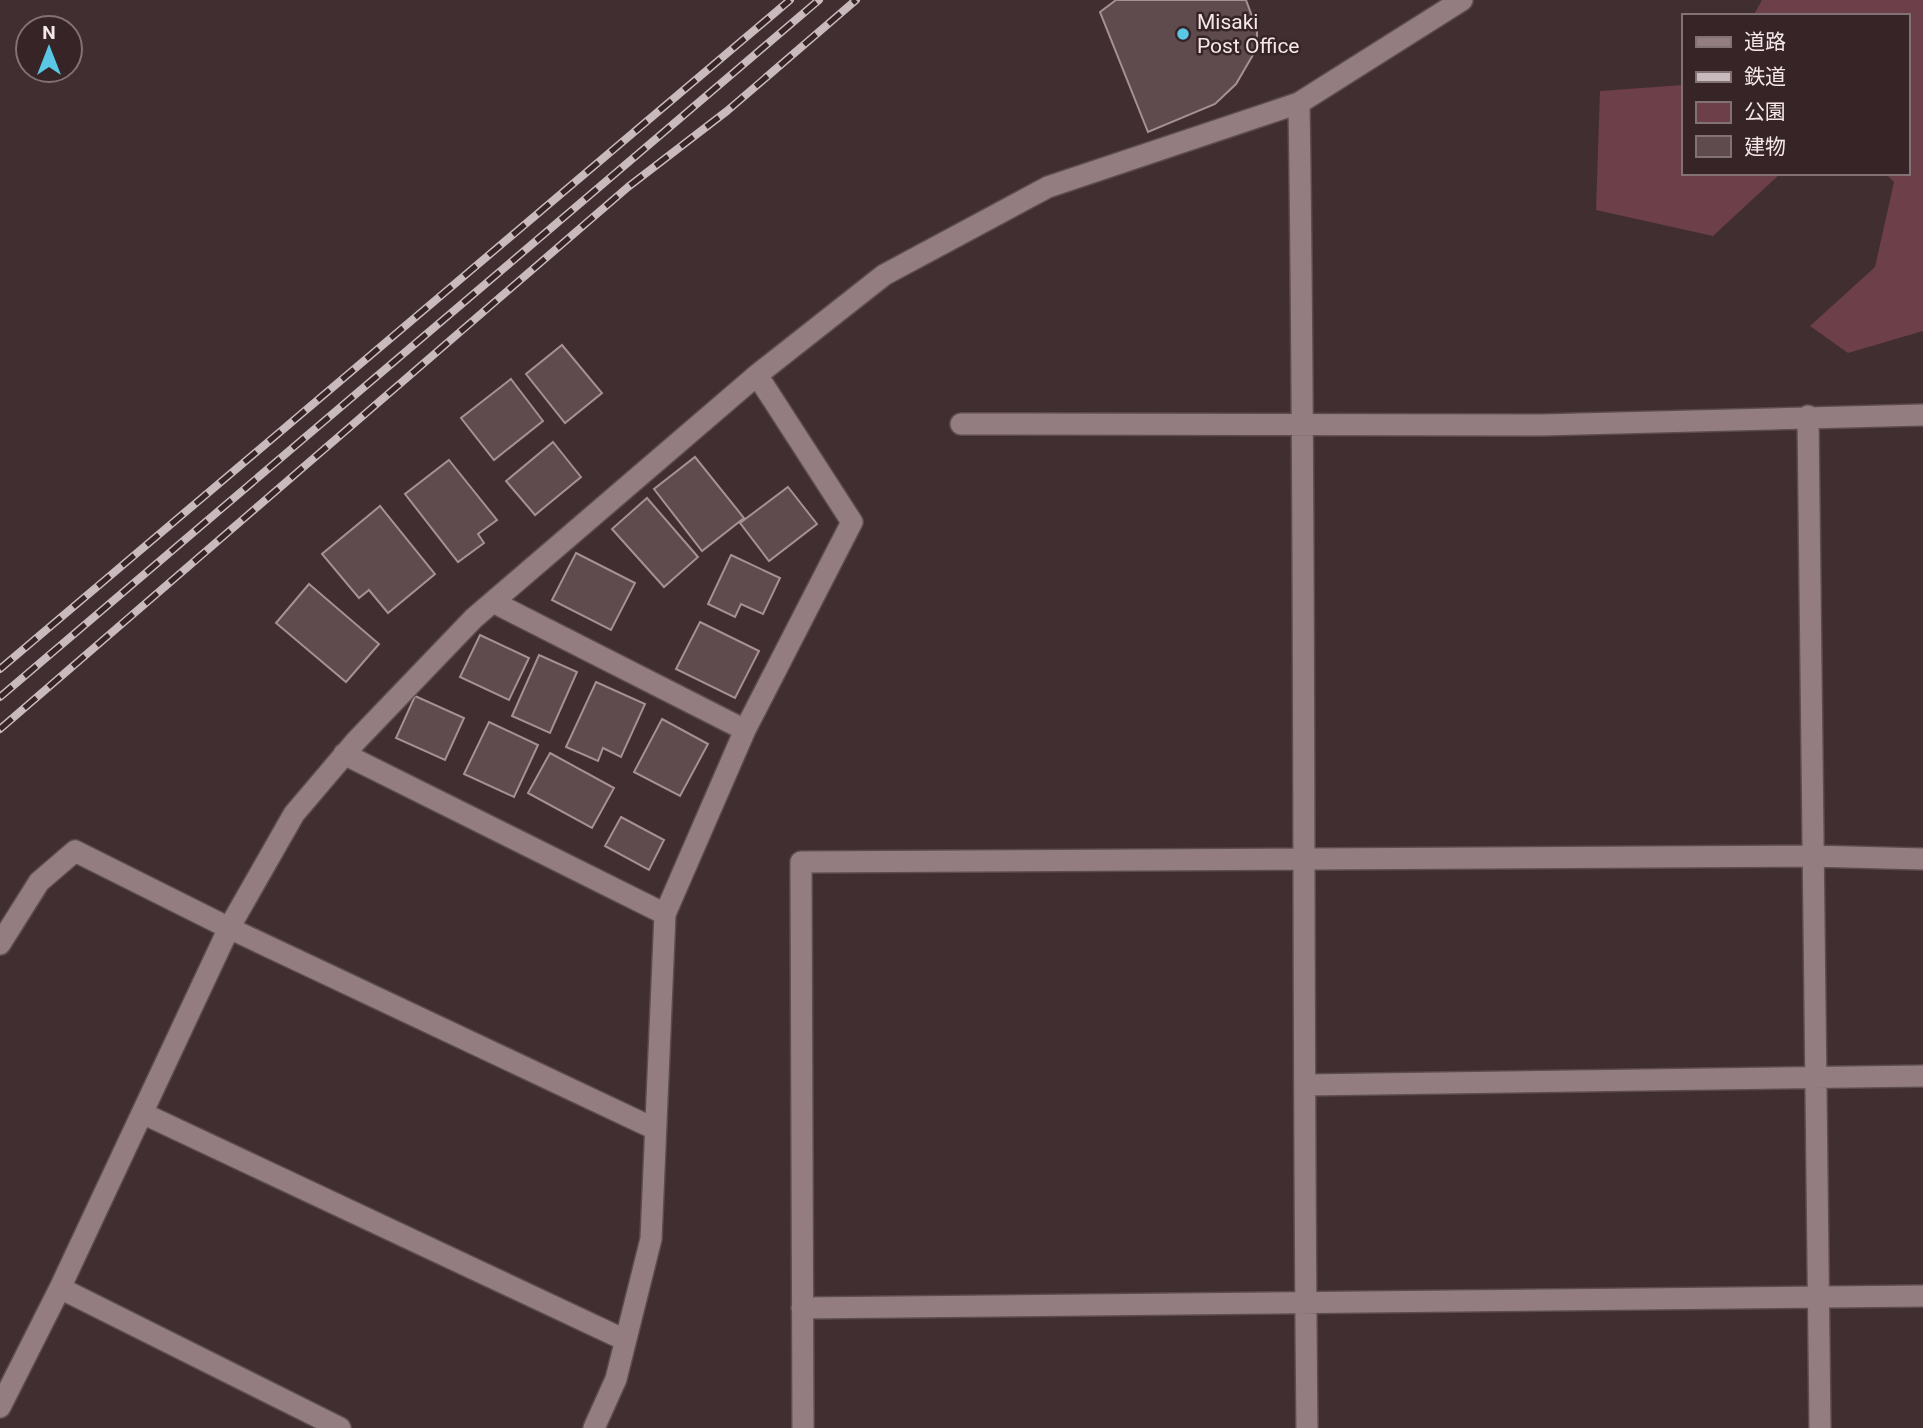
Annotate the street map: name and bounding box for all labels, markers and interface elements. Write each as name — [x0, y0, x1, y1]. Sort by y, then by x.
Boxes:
place label: Misaki Post Office — [1197, 10, 1300, 58]
north arrow — [14, 14, 84, 84]
legend — [1682, 14, 1909, 175]
text: N — [42, 21, 56, 44]
marker: Misaki Post Office — [1175, 26, 1191, 42]
text: 道路 — [1744, 30, 1786, 54]
text: 鉄道 — [1744, 65, 1786, 89]
text: 公園 — [1744, 100, 1786, 124]
text: 建物 — [1744, 135, 1786, 159]

